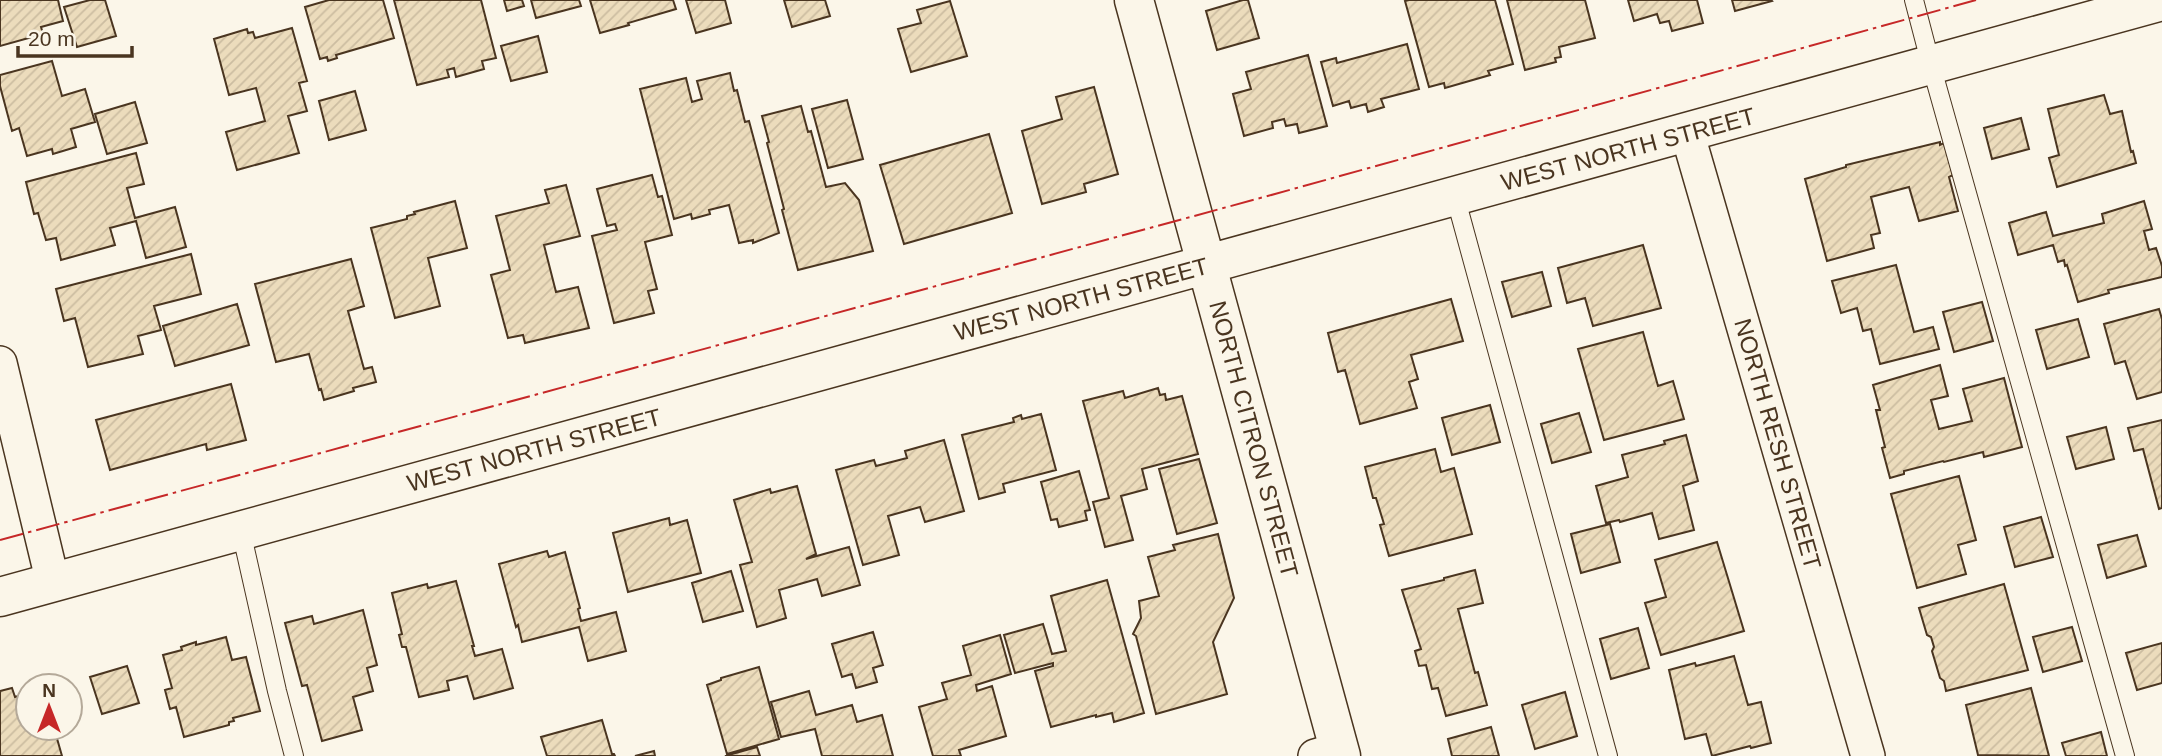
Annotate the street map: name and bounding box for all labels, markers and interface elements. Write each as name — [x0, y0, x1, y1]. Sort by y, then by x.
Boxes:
scale bar — [18, 14, 131, 58]
text: 20 m — [28, 27, 75, 50]
street label: WEST NORTH STREET — [1498, 102, 1758, 196]
street label: WEST NORTH STREET — [951, 252, 1211, 346]
street label: NORTH CITRON STREET — [1204, 298, 1304, 580]
street label: NORTH RESH STREET — [1729, 316, 1827, 573]
street label: WEST NORTH STREET — [404, 403, 664, 497]
north arrow — [14, 672, 84, 742]
text: N — [42, 680, 56, 701]

